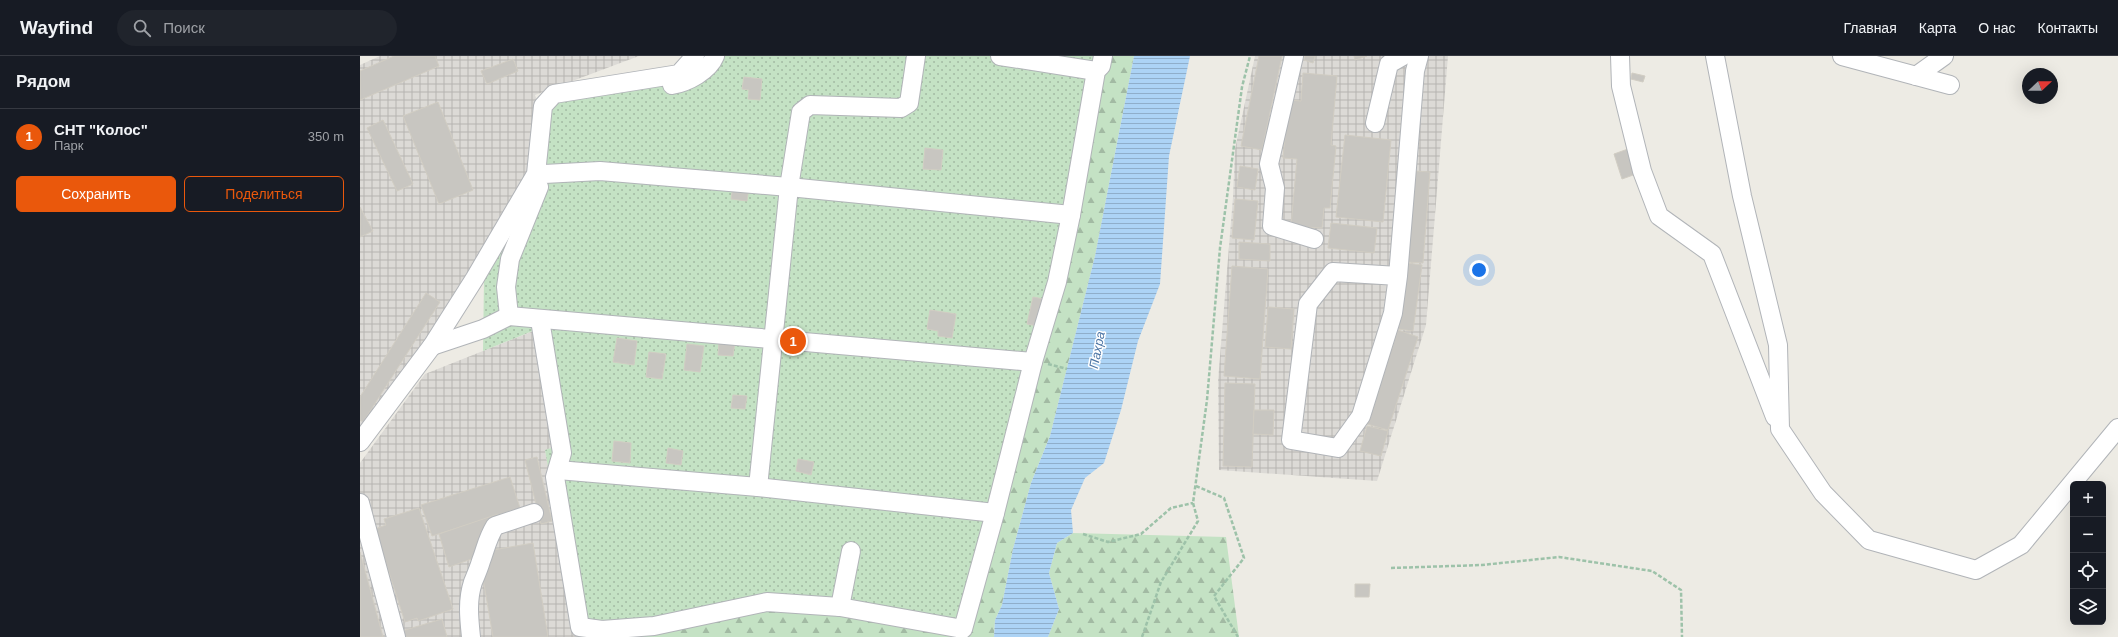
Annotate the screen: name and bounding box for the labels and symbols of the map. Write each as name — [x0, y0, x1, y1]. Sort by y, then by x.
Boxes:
north arrow — [2022, 68, 2058, 104]
your location — [1469, 260, 1489, 280]
pin: 1 — [780, 326, 806, 356]
water label: Пахра — [1086, 330, 1108, 370]

